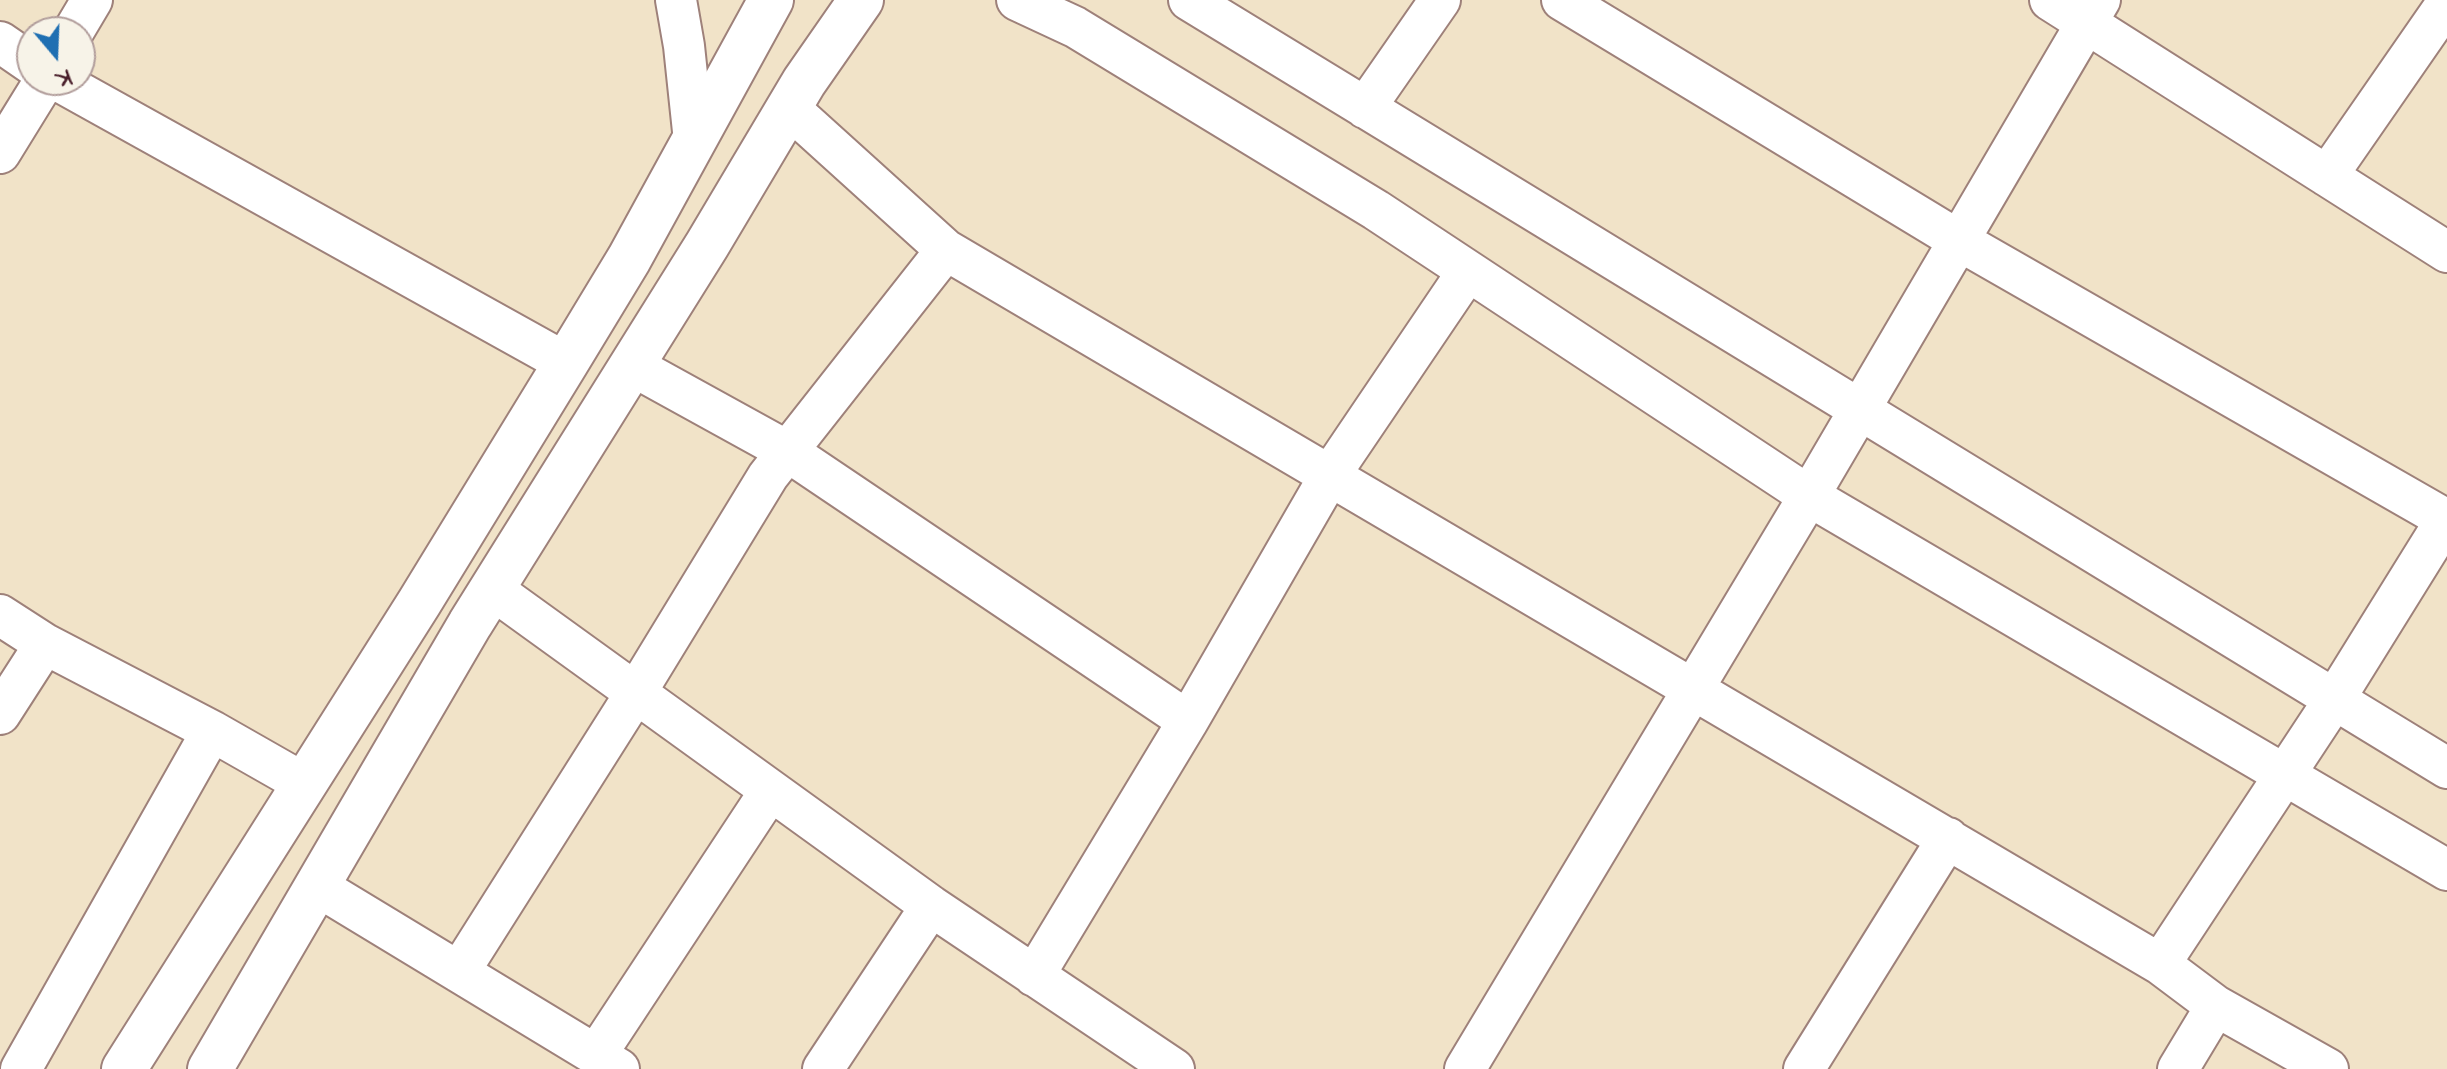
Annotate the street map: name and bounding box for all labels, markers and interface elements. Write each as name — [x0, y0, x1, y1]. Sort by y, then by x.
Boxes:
north arrow — [16, 16, 96, 96]
text: K — [51, 61, 75, 93]

